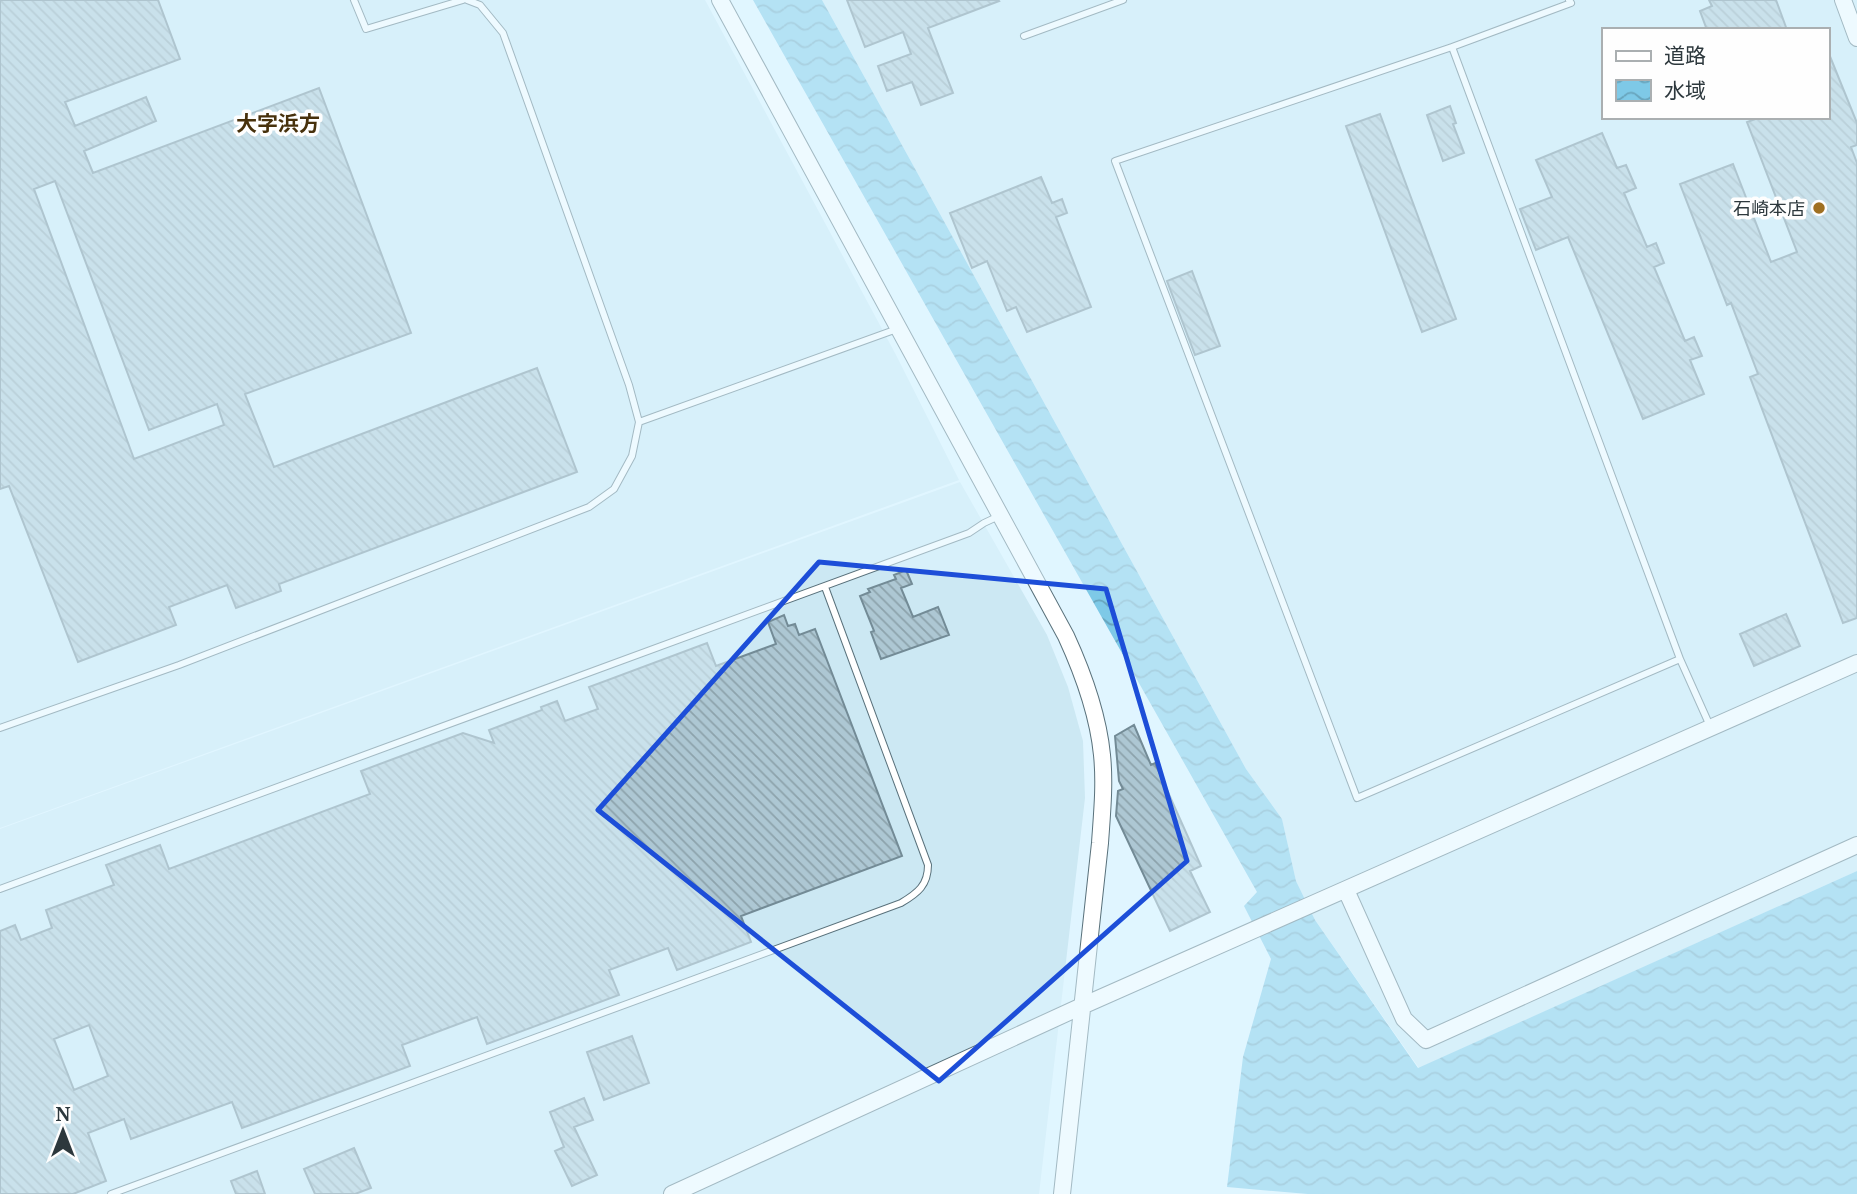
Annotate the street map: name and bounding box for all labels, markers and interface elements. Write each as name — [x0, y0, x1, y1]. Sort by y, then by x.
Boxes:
legend — [1602, 28, 1829, 119]
text: 道路 — [1664, 41, 1706, 69]
text: 水域 — [1664, 76, 1706, 104]
district label: 大字浜方 — [236, 109, 320, 137]
place label: 石崎本店 — [1733, 196, 1805, 220]
marker: 石崎本店 — [1811, 200, 1827, 216]
north arrow — [28, 1096, 98, 1166]
text: N — [56, 1101, 71, 1127]

